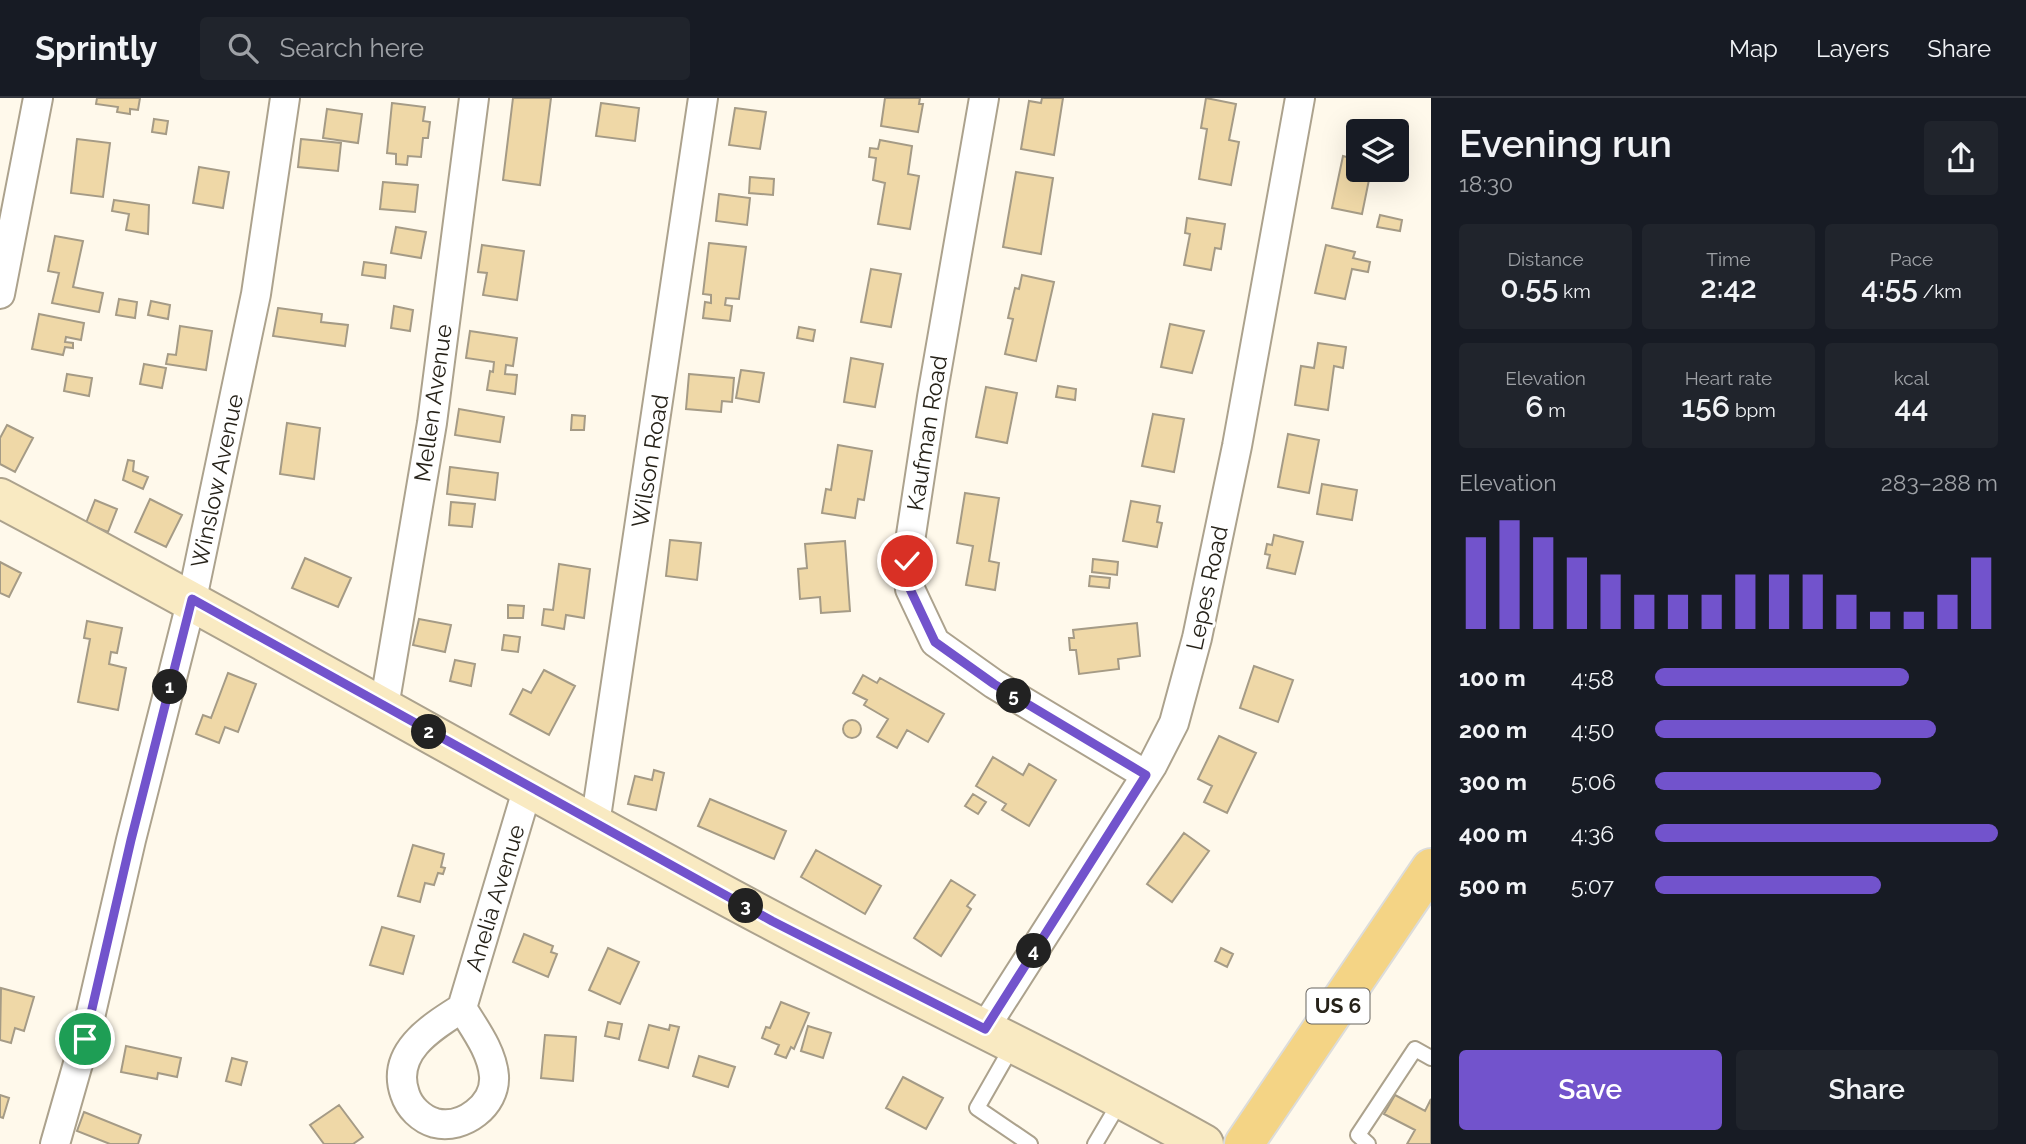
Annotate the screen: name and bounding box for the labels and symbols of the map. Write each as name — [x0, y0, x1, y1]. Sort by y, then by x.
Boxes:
street label: Mellen Avenue — [408, 322, 457, 483]
street label: Kaufman Road — [901, 353, 952, 512]
street label: Winslow Avenue — [185, 392, 248, 570]
street label: Wilson Road — [626, 392, 673, 529]
street label: Lepes Road — [1180, 523, 1233, 653]
pin — [877, 531, 937, 591]
pin: 1 — [152, 670, 188, 704]
pin: 5 — [996, 678, 1032, 714]
pin: 2 — [412, 714, 446, 750]
street label: Anelia Avenue — [459, 821, 530, 975]
pin: 3 — [728, 888, 764, 924]
pin: 4 — [1016, 934, 1052, 968]
road number: US 6 — [1306, 988, 1370, 1024]
pin — [55, 1009, 115, 1069]

